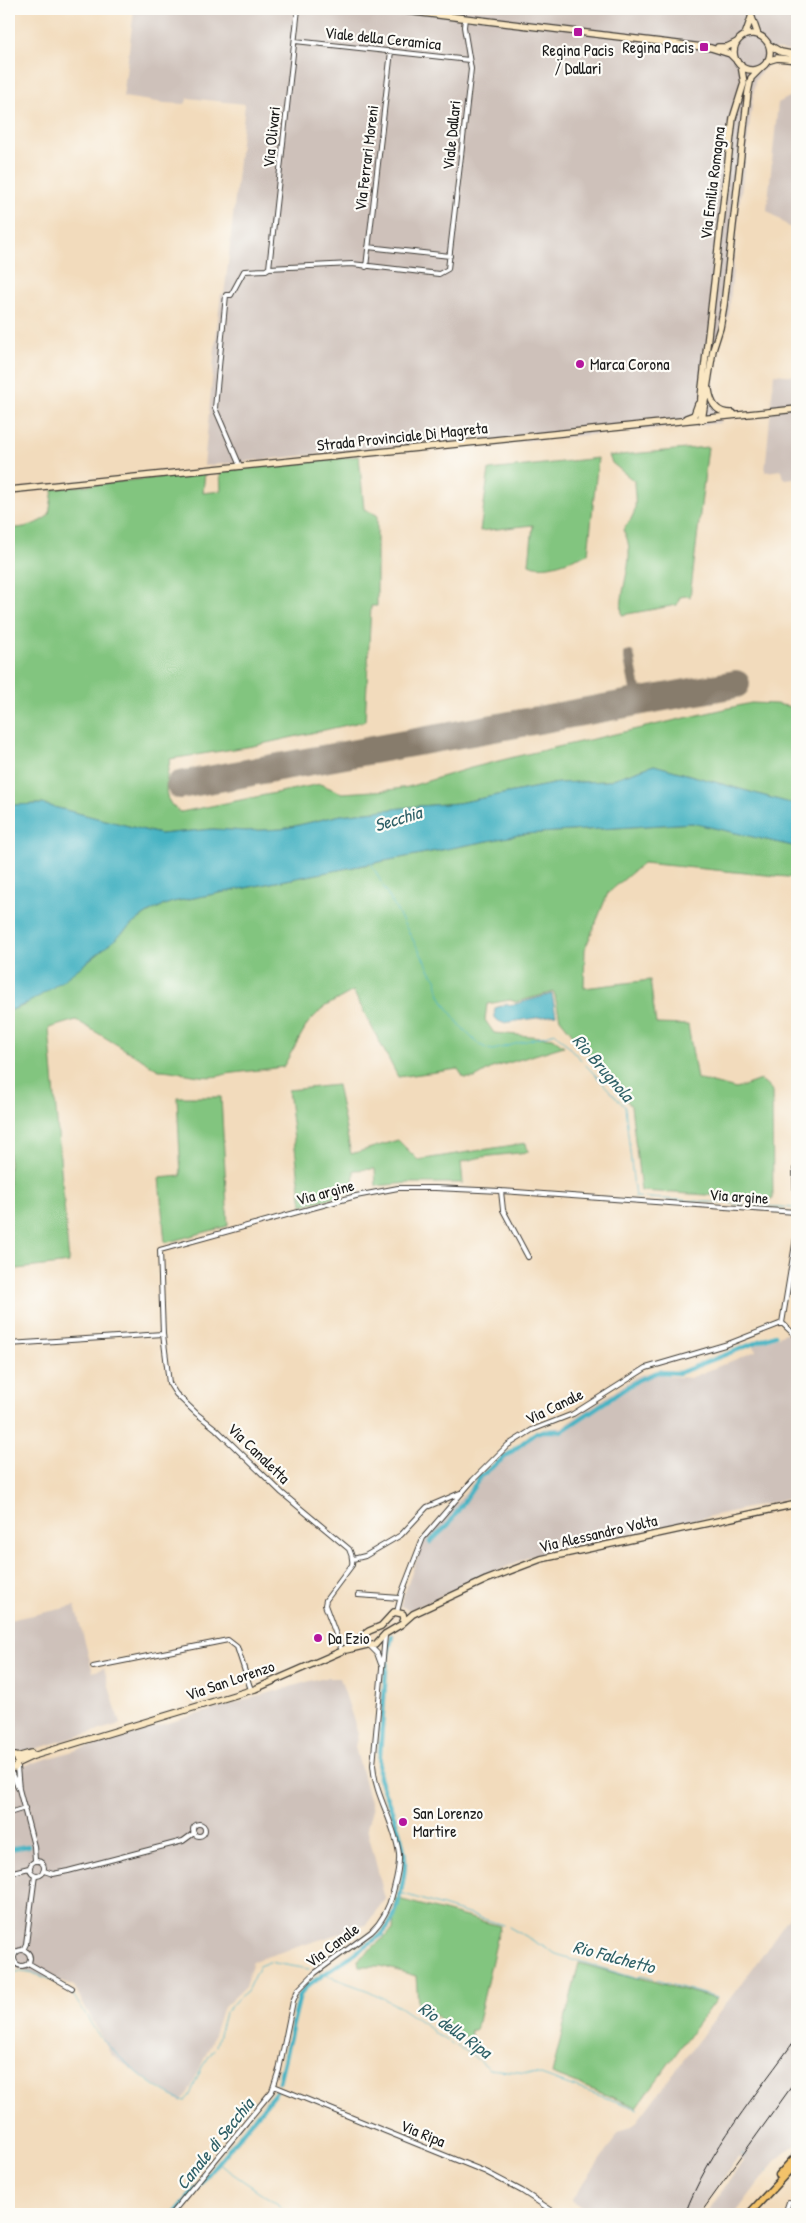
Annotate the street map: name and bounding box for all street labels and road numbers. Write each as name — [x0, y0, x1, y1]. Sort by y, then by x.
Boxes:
street label: Viale della Ceramica — [324, 21, 442, 55]
street label: Viale Dallari — [436, 99, 466, 171]
street label: Via Ferrari Moreni — [349, 104, 383, 212]
street label: Via Olivari — [257, 105, 285, 169]
street label: Via Emilia Romagna — [694, 125, 730, 241]
street label: Strada Provinciale Di Magreta — [316, 416, 488, 456]
street label: Via argine — [294, 1174, 357, 1210]
street label: Via argine — [709, 1183, 770, 1209]
street label: Via Canale — [521, 1382, 587, 1429]
street label: Via Canaletta — [223, 1418, 295, 1488]
street label: Via Alessandro Volta — [537, 1509, 659, 1557]
street label: Via San Lorenzo — [183, 1654, 278, 1705]
street label: Via Canale — [301, 1917, 364, 1972]
street label: Via Ripa — [397, 2114, 449, 2152]

